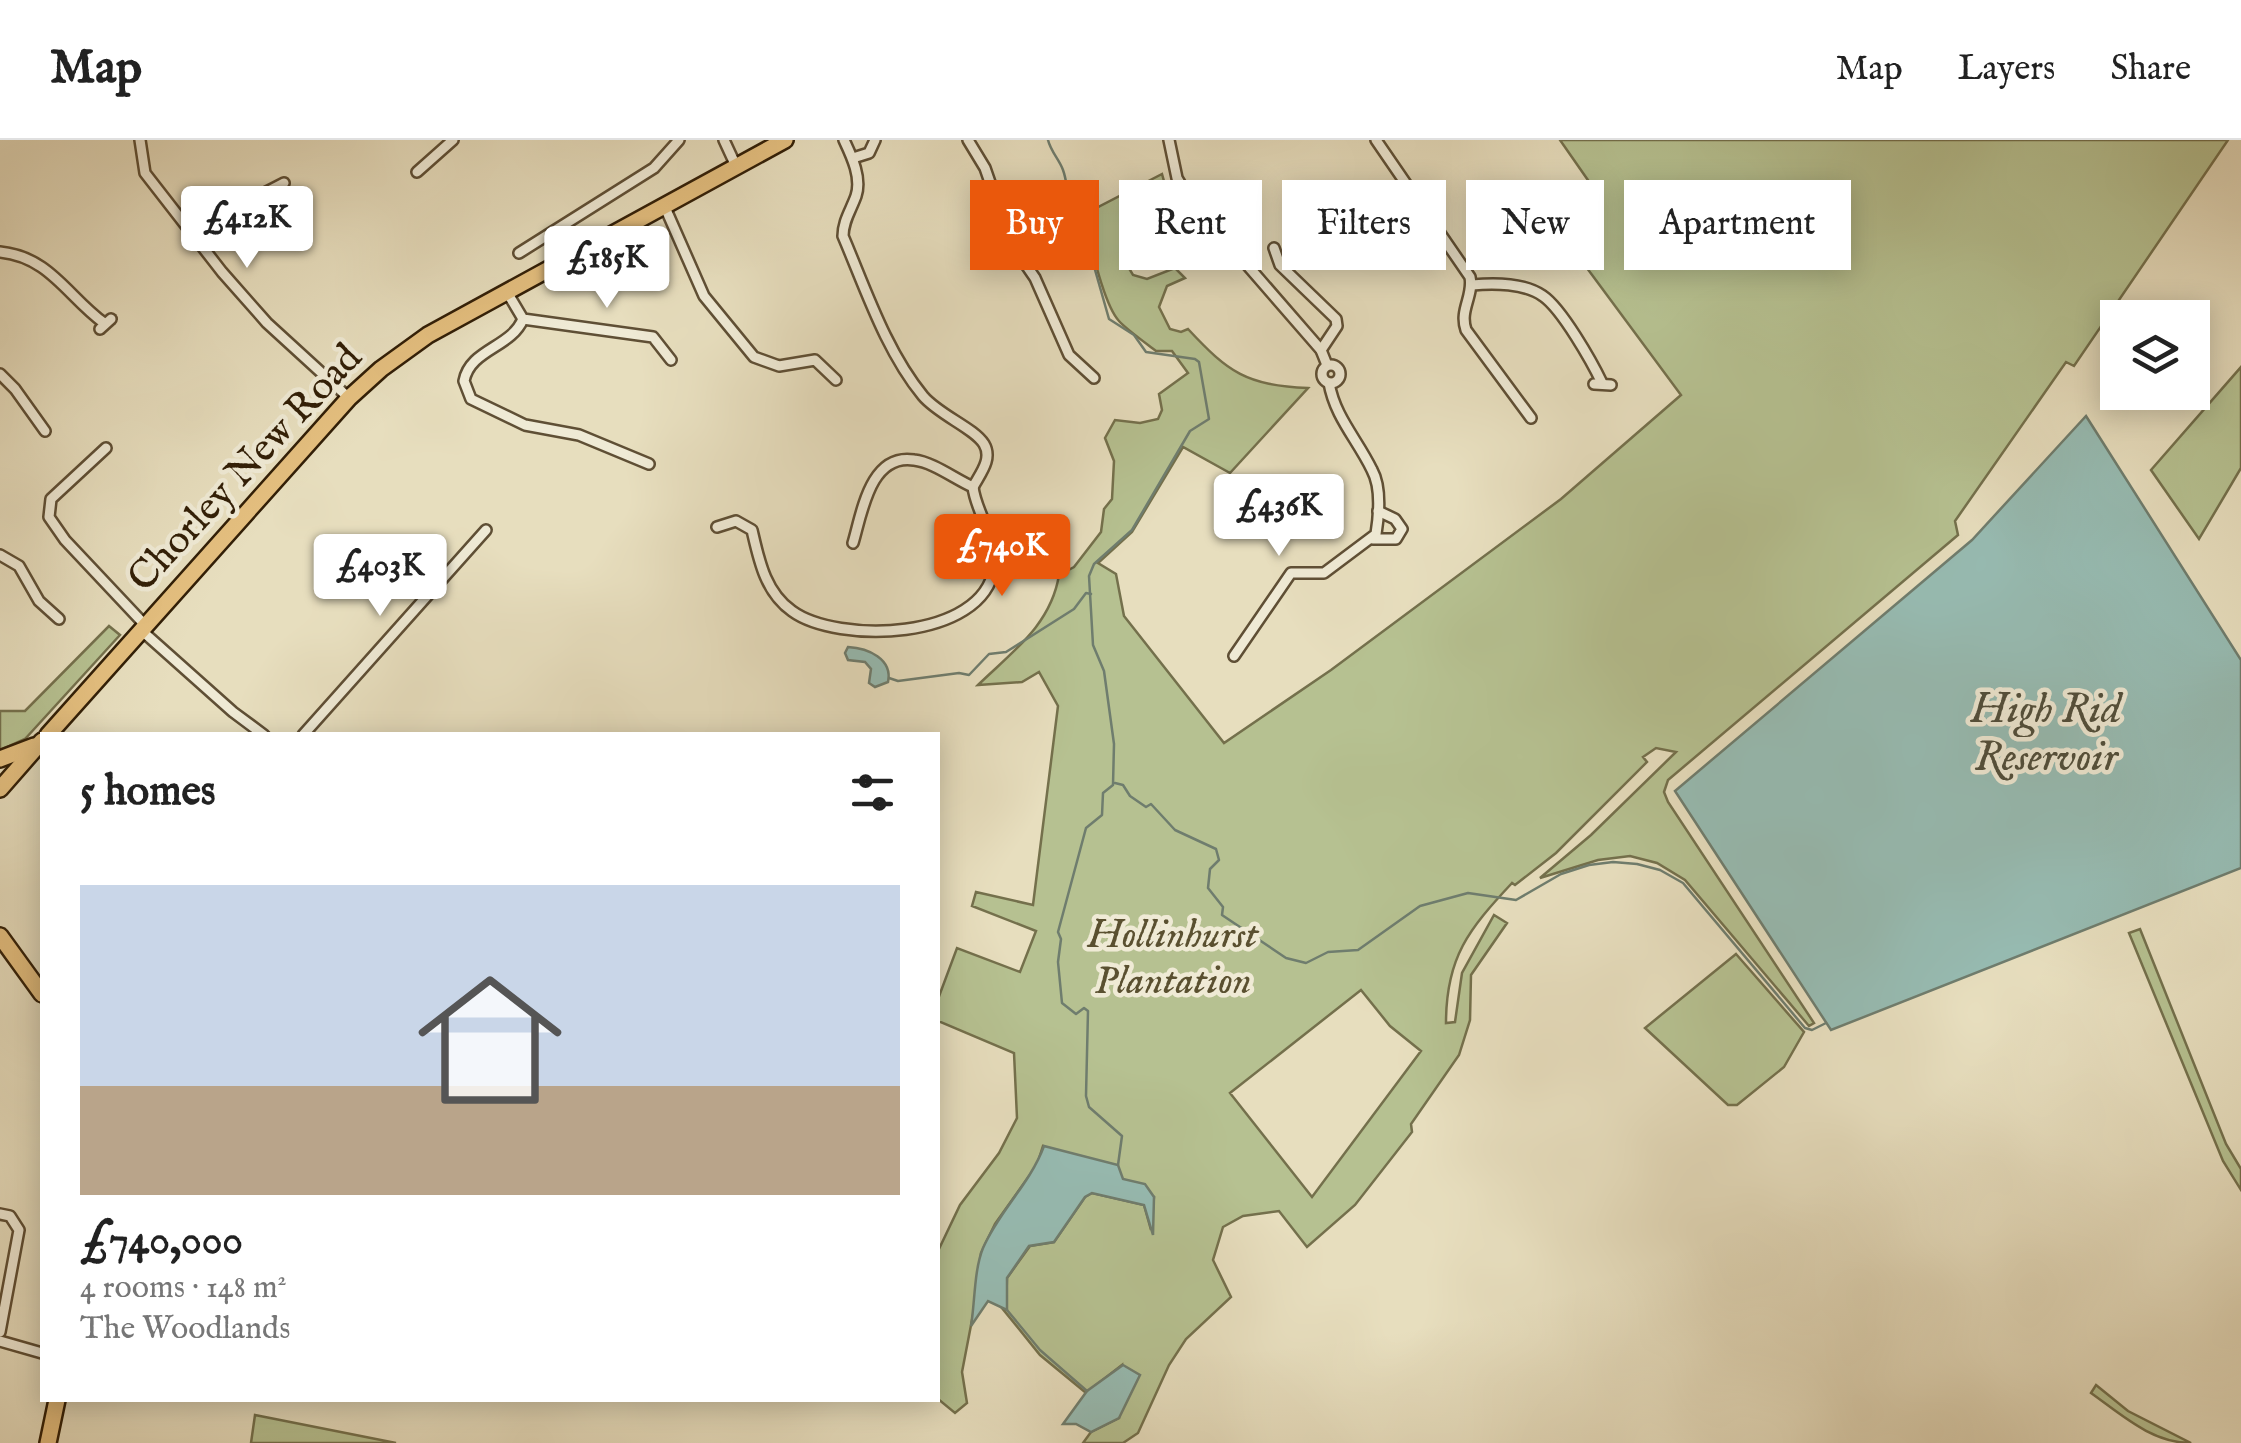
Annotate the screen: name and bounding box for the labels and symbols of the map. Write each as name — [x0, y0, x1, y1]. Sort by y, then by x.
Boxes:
pin: £412K — [177, 186, 317, 271]
pin: £185K — [537, 226, 677, 311]
street label: Chorley New Road — [118, 334, 374, 604]
pin: £436K — [1209, 474, 1349, 559]
pin: £740K — [932, 514, 1072, 599]
pin: £403K — [310, 534, 450, 619]
water label: High Rid Reservoir — [1969, 684, 2124, 785]
park label: Hollinhurst Plantation — [1087, 911, 1260, 1008]

